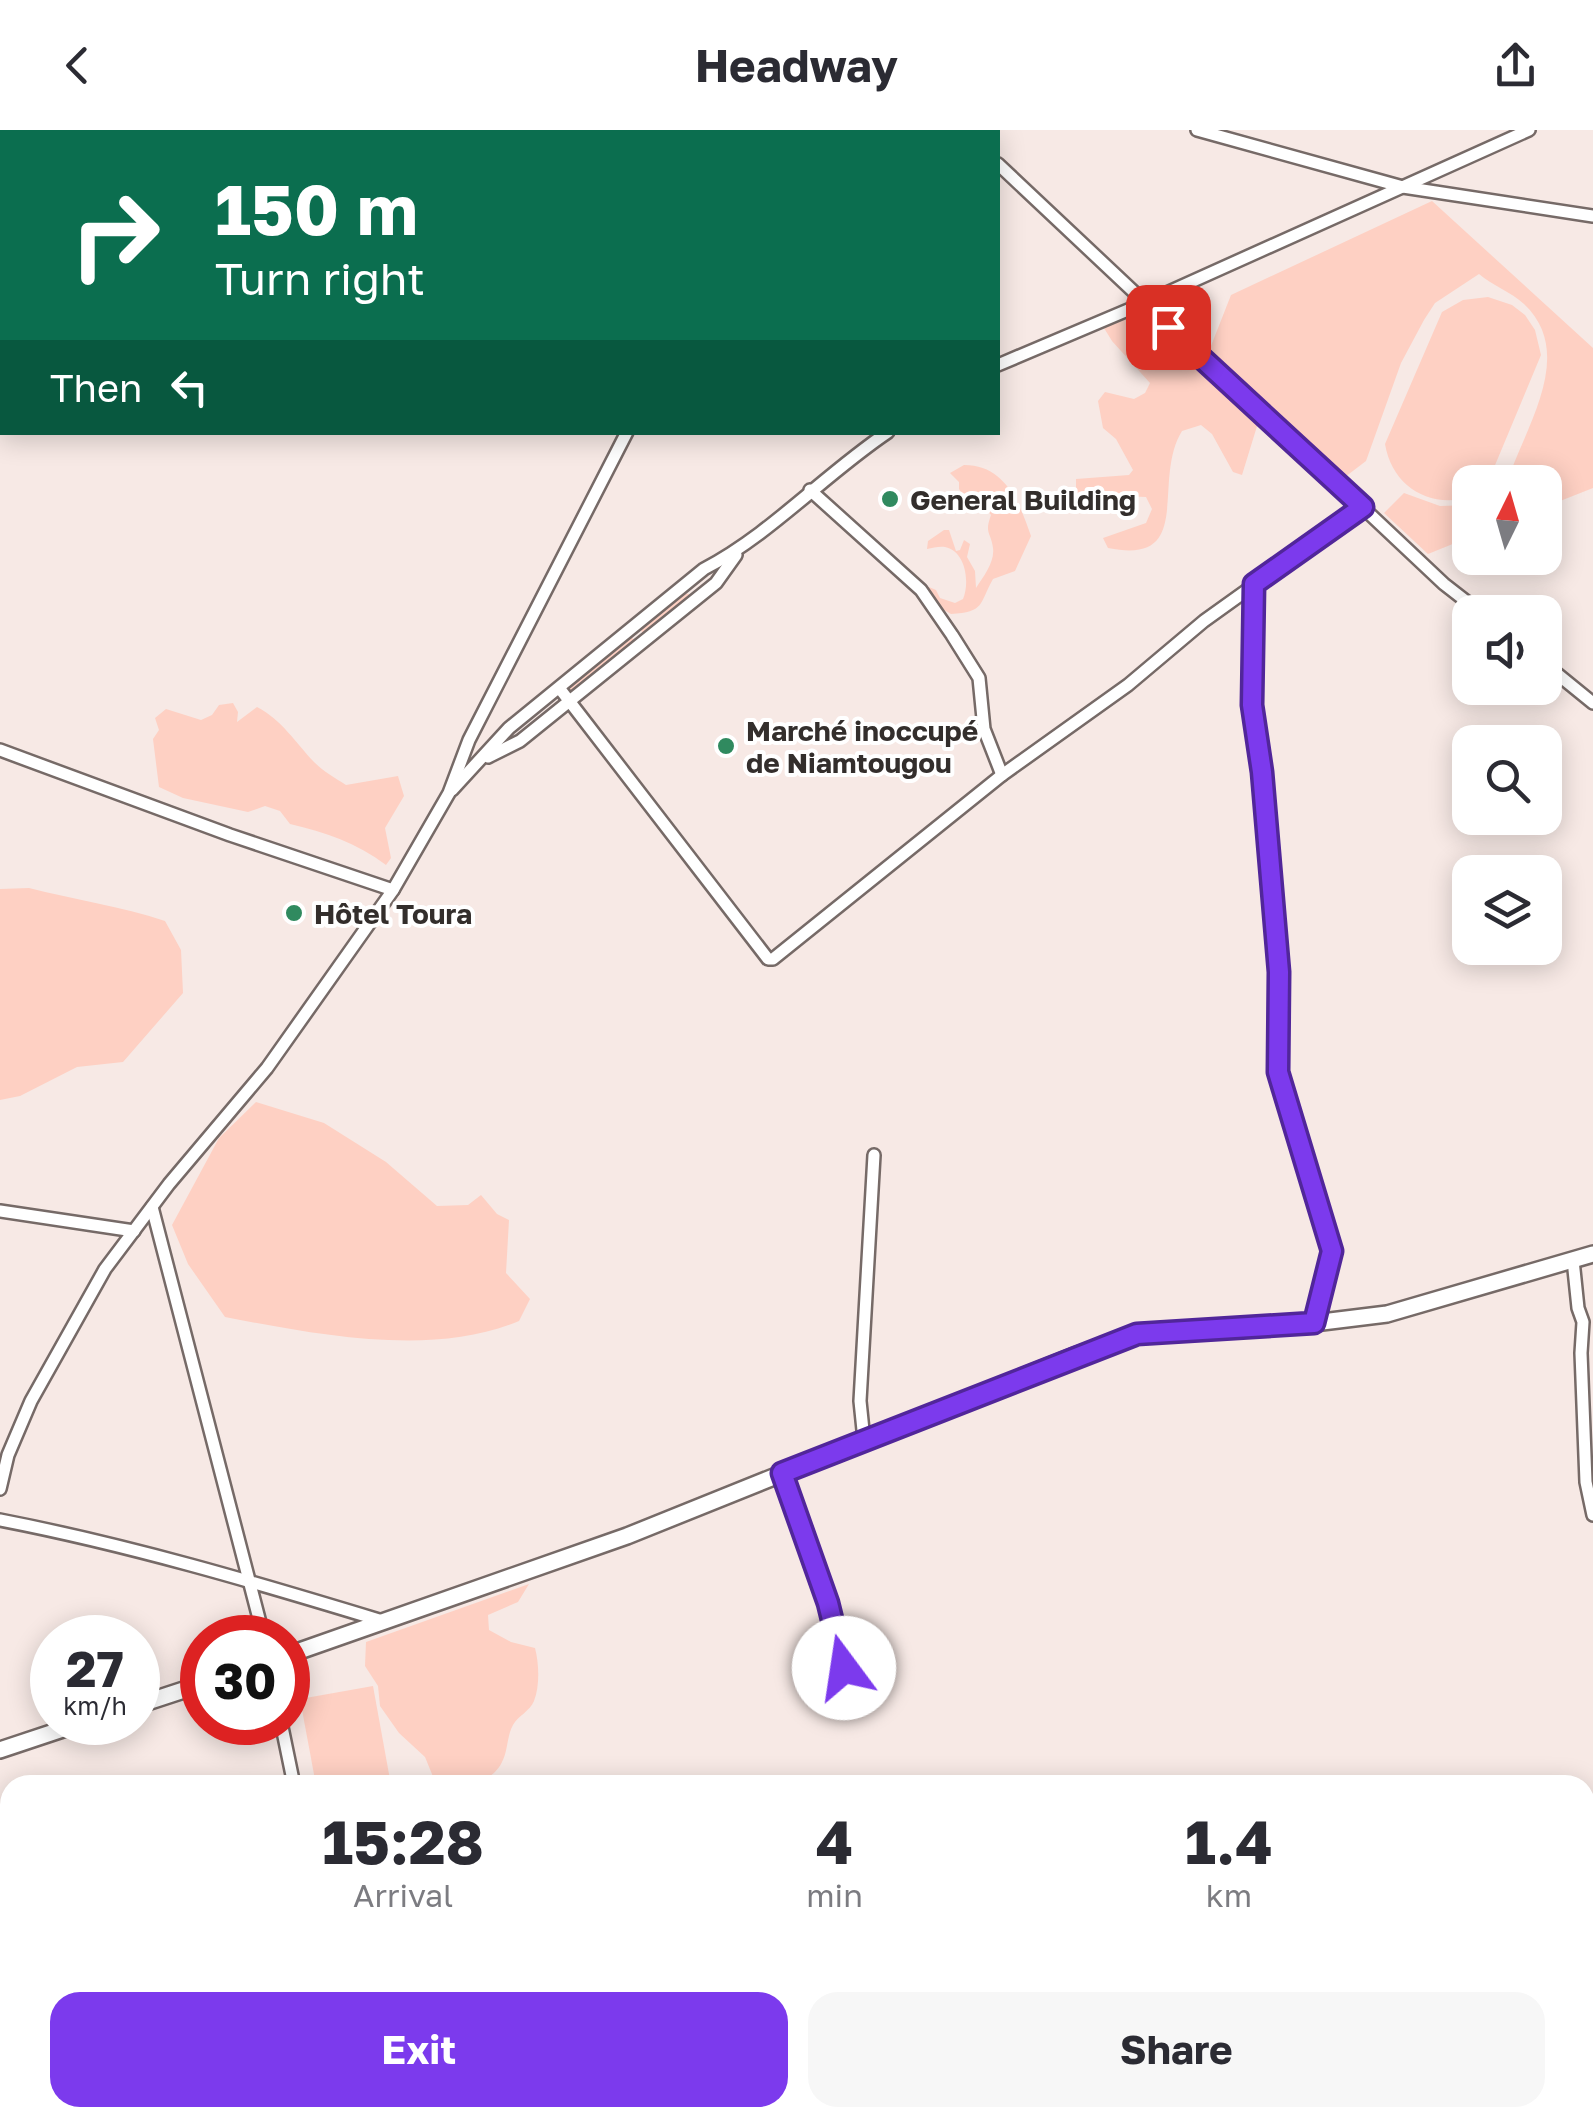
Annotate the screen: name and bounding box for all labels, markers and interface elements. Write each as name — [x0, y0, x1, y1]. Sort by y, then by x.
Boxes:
icon: back — [50, 38, 105, 93]
text: Headway — [695, 38, 898, 92]
icon: share — [1488, 38, 1543, 93]
text: 150 m — [215, 166, 418, 250]
icon: right — [50, 170, 180, 300]
text: Turn right — [215, 251, 425, 305]
pin — [1126, 285, 1211, 370]
icon: arrive — [1141, 300, 1196, 355]
icon: left — [162, 360, 217, 415]
text: Then — [50, 365, 142, 410]
north arrow — [1452, 465, 1562, 575]
map controls — [1452, 465, 1562, 965]
place label: General Building — [910, 483, 1136, 516]
marker: General Building — [879, 488, 901, 510]
button: sound — [1452, 595, 1562, 705]
place label: Marché inoccupé de Niamtougou — [746, 714, 978, 779]
button: search — [1452, 725, 1562, 835]
marker: Marché inoccupé de Niamtougou — [715, 735, 737, 757]
button: layers — [1452, 855, 1562, 965]
place label: Hôtel Toura — [314, 897, 472, 930]
marker: Hôtel Toura — [283, 902, 305, 924]
speed limit sign: 30 — [180, 1615, 310, 1745]
position arrow — [792, 1616, 896, 1720]
text: 27 — [66, 1638, 124, 1698]
text: km/h — [63, 1690, 127, 1721]
text: 15:28 — [322, 1805, 484, 1877]
text: 4 — [816, 1805, 853, 1877]
text: 1.4 — [1185, 1805, 1273, 1877]
text: Arrival — [353, 1876, 453, 1914]
text: min — [806, 1876, 863, 1914]
text: km — [1206, 1876, 1252, 1914]
button: Exit — [50, 1992, 788, 2107]
button: Share — [808, 1992, 1545, 2107]

